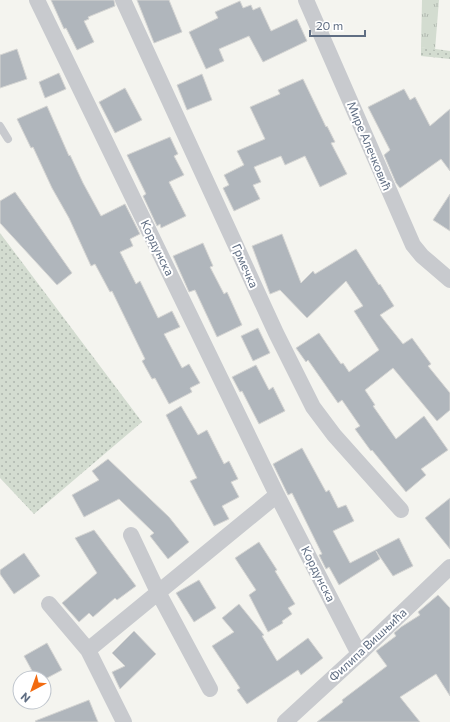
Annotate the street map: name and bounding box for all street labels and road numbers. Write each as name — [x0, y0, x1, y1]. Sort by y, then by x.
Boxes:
street label: Мире Алечковић — [345, 99, 395, 192]
street label: Кордунска — [138, 217, 177, 278]
street label: Грмечка — [230, 241, 262, 290]
street label: Кордунска — [299, 543, 339, 604]
street label: Филипа Вишњића — [326, 605, 409, 684]

